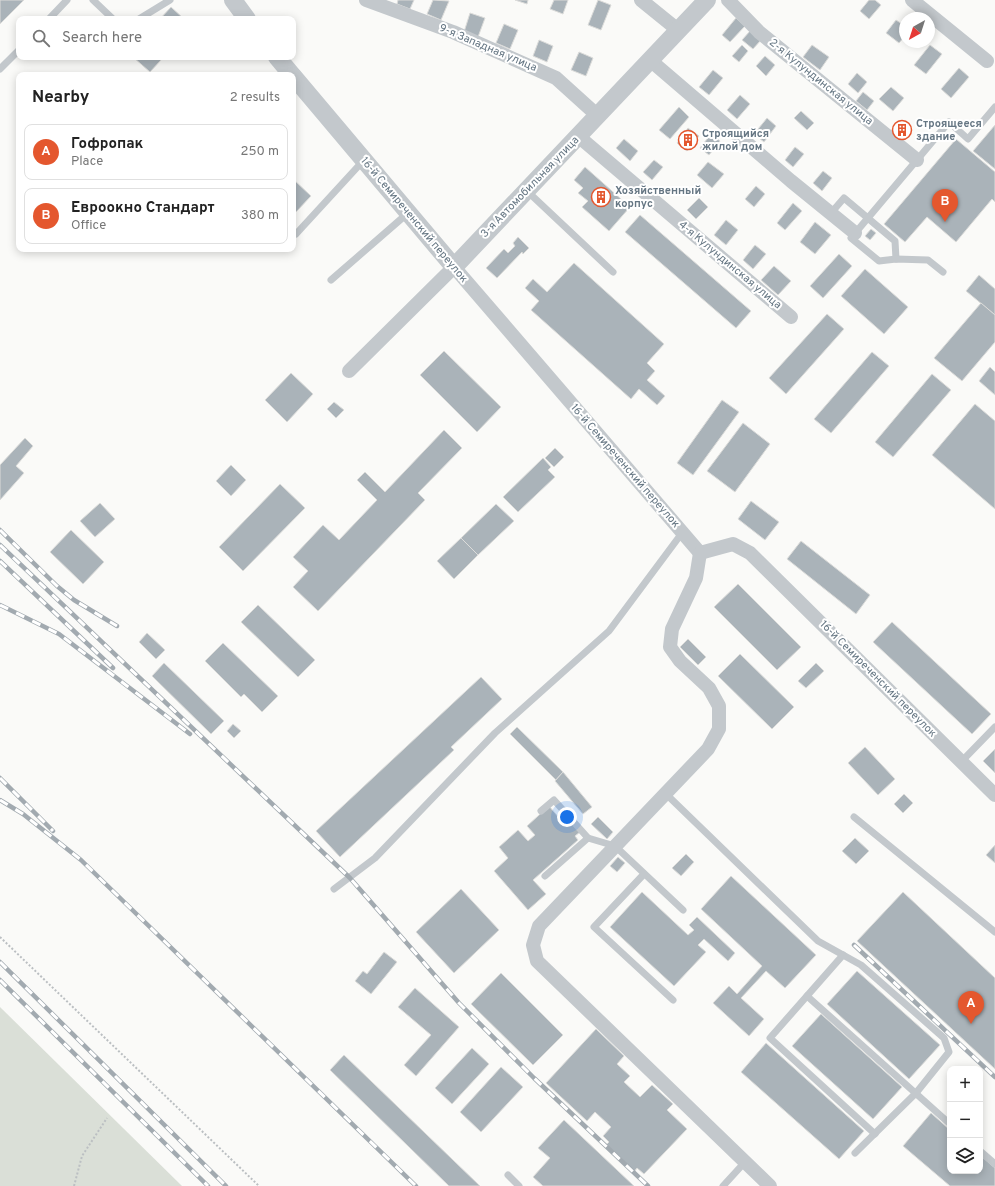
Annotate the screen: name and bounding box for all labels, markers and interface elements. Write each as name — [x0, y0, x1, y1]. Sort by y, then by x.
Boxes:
north arrow — [899, 12, 935, 48]
search box — [16, 16, 296, 60]
street label: 9-я Западная улица — [437, 21, 539, 75]
icon: search — [30, 27, 52, 49]
text: Search here — [62, 29, 142, 48]
street label: 2-я Кулундинская улица — [766, 36, 876, 128]
text: Nearby — [32, 87, 89, 109]
text: 2 results — [230, 90, 280, 106]
place label: Строящееся здание — [916, 117, 982, 144]
building icon: Строящееся здание — [891, 119, 913, 141]
place label: Строящийся жилой дом — [702, 127, 769, 154]
building icon: Строящийся жилой дом — [677, 129, 699, 151]
street label: 3-я Автомобильная улица — [478, 133, 582, 241]
text: Гофропак — [71, 135, 143, 154]
text: A — [41, 144, 51, 160]
text: 250 m — [241, 144, 279, 160]
text: Place — [71, 154, 103, 170]
street label: 16-й Семиреченский переулок — [357, 154, 471, 286]
place label: Хозяйственный корпус — [615, 184, 701, 211]
building icon: Хозяйственный корпус — [590, 186, 612, 208]
pin: B — [932, 189, 958, 222]
text: Евроокно Стандарт — [71, 199, 215, 218]
text: B — [42, 208, 50, 224]
text: 380 m — [241, 208, 279, 224]
text: Office — [71, 218, 106, 234]
street label: 4-я Кулундинская улица — [676, 218, 784, 312]
street label: 16-й Семиреченский переулок — [567, 401, 683, 531]
street label: 16-й Семиреченский переулок — [817, 618, 939, 740]
your location — [557, 807, 577, 827]
pin: A — [958, 991, 984, 1024]
map controls — [947, 1066, 983, 1174]
button: + — [947, 1066, 983, 1102]
button: − — [947, 1102, 983, 1138]
button: layers — [947, 1138, 983, 1174]

